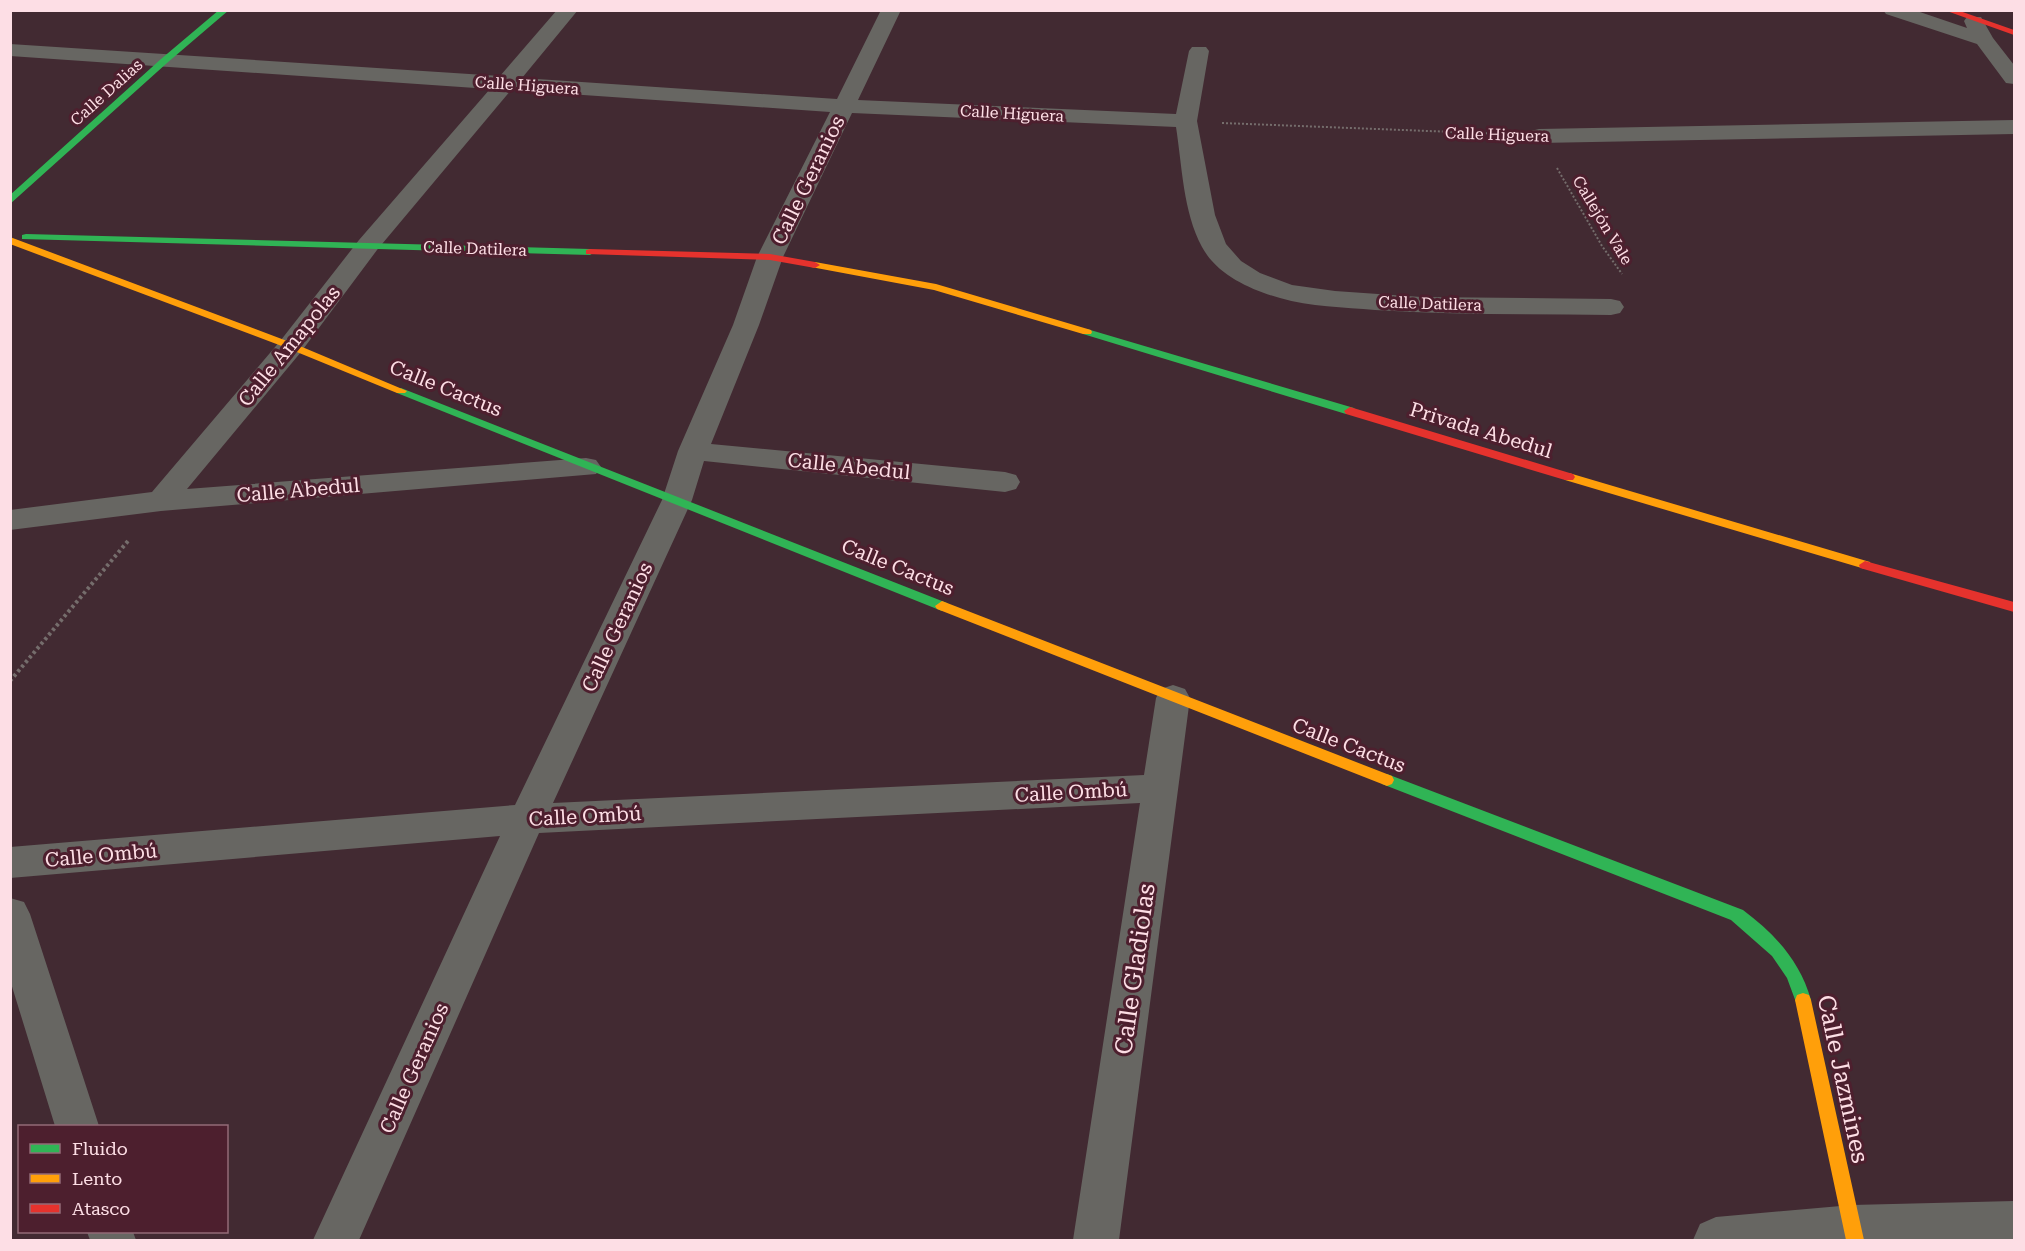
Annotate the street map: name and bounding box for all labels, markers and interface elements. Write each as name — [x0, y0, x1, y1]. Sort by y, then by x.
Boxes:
street label: Calle Dalias — [66, 55, 147, 130]
street label: Calle Higuera — [474, 72, 580, 99]
street label: Calle Higuera — [959, 101, 1065, 126]
street label: Calle Geranios — [766, 112, 850, 248]
street label: Calle Higuera — [1445, 123, 1550, 146]
street label: Callejón Vale — [1569, 172, 1637, 268]
street label: Calle Datilera — [423, 237, 527, 260]
street label: Calle Amapolas — [233, 281, 345, 411]
street label: Calle Datilera — [1378, 292, 1482, 315]
street label: Calle Cactus — [386, 355, 506, 421]
street label: Privada Abedul — [1407, 397, 1555, 463]
street label: Calle Abedul — [786, 448, 912, 484]
street label: Calle Abedul — [236, 473, 360, 507]
street label: Calle Cactus — [838, 534, 958, 600]
street label: Calle Geranios — [576, 558, 658, 696]
street label: Calle Cactus — [1289, 712, 1409, 778]
street label: Calle Ombú — [1014, 777, 1128, 807]
street label: Calle Ombú — [528, 801, 642, 831]
street label: Calle Ombú — [44, 838, 159, 872]
street label: Calle Gladiolas — [1109, 882, 1161, 1056]
street label: Calle Jazmines — [1812, 992, 1874, 1166]
street label: Calle Geranios — [374, 999, 454, 1137]
legend — [18, 1125, 228, 1233]
text: Fluido — [72, 1138, 128, 1159]
text: Lento — [72, 1168, 122, 1189]
text: Atasco — [72, 1198, 130, 1219]

